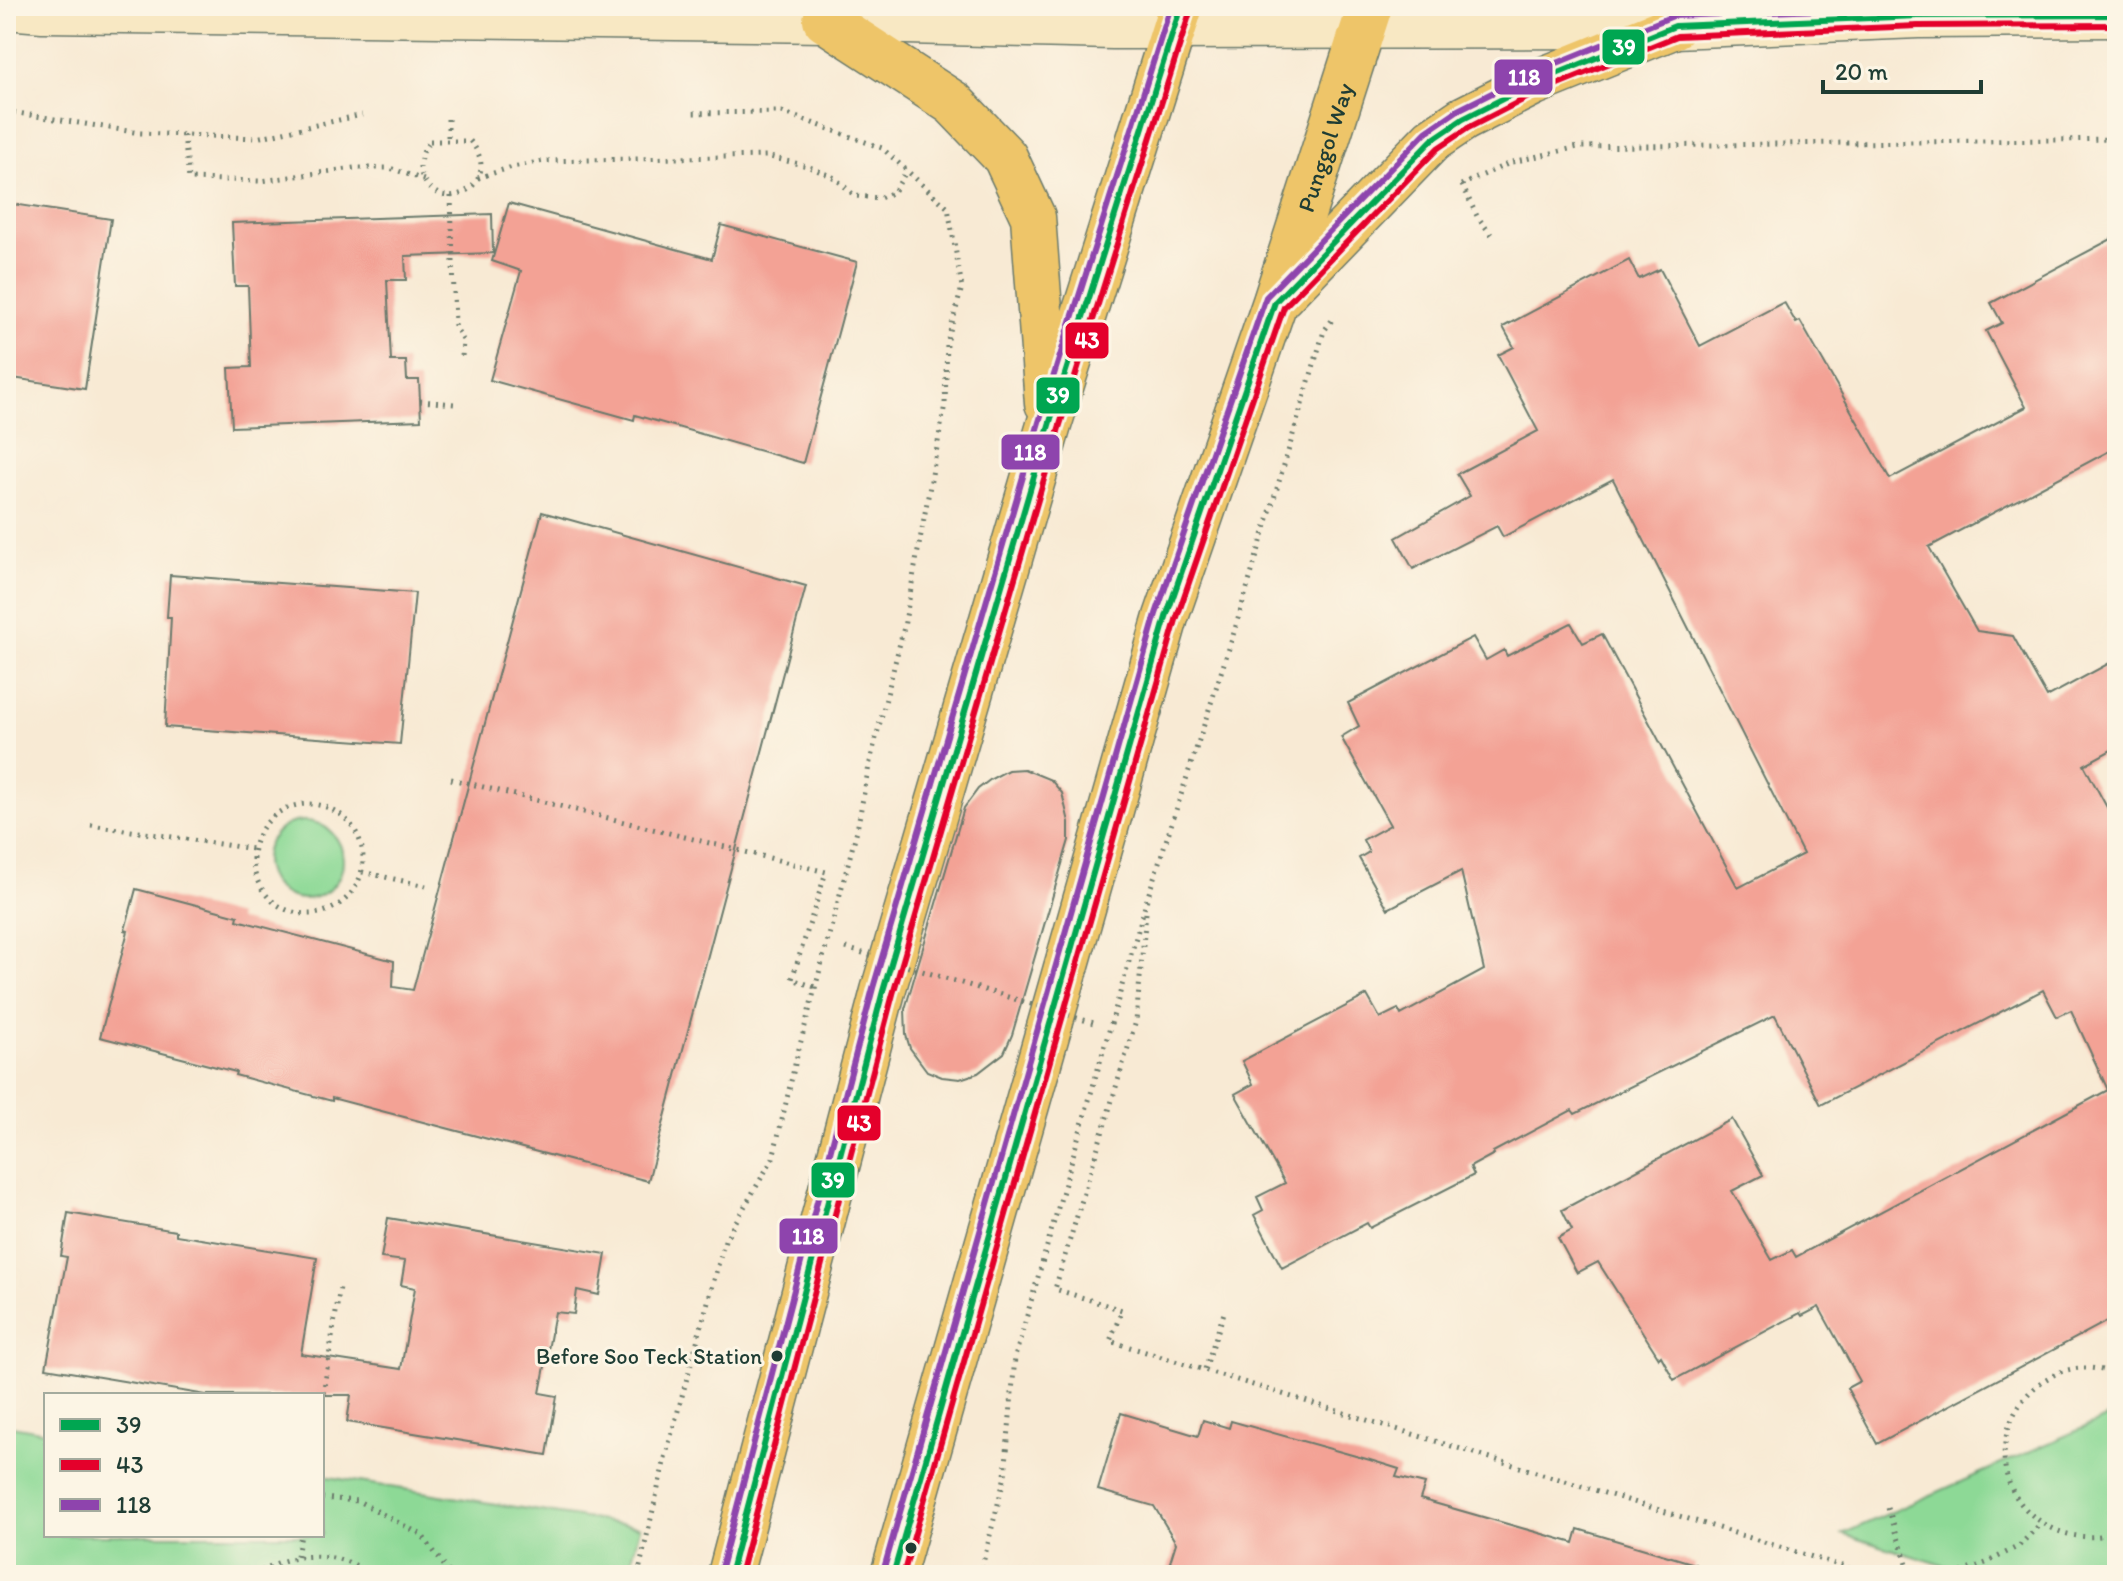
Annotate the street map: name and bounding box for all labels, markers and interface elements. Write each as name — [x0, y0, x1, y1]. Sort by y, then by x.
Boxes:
line badge: 39 — [1601, 28, 1646, 66]
text: 39 — [1612, 34, 1636, 61]
scale bar — [1823, 44, 1981, 94]
text: 20 m — [1835, 57, 1888, 86]
line badge: 118 — [1493, 58, 1554, 96]
text: 118 — [1508, 64, 1540, 91]
street label: Punggol Way — [1290, 79, 1359, 215]
line badge: 43 — [1064, 321, 1110, 360]
text: 43 — [1074, 327, 1100, 354]
line badge: 39 — [1035, 376, 1081, 415]
text: 39 — [1046, 382, 1070, 409]
line badge: 118 — [1000, 433, 1061, 471]
text: 118 — [1014, 439, 1046, 466]
line badge: 43 — [836, 1104, 882, 1142]
text: 43 — [846, 1110, 872, 1137]
line badge: 39 — [810, 1161, 856, 1199]
text: 39 — [821, 1167, 845, 1194]
line badge: 118 — [778, 1217, 839, 1255]
text: 118 — [792, 1223, 824, 1250]
place label: Before Soo Teck Station — [536, 1343, 762, 1370]
marker: Before Soo Teck Station — [769, 1348, 785, 1364]
legend — [44, 1393, 324, 1537]
text: 39 — [116, 1410, 142, 1439]
text: 43 — [116, 1450, 144, 1479]
text: 118 — [116, 1490, 151, 1519]
unlabelled marker — [903, 1540, 919, 1556]

